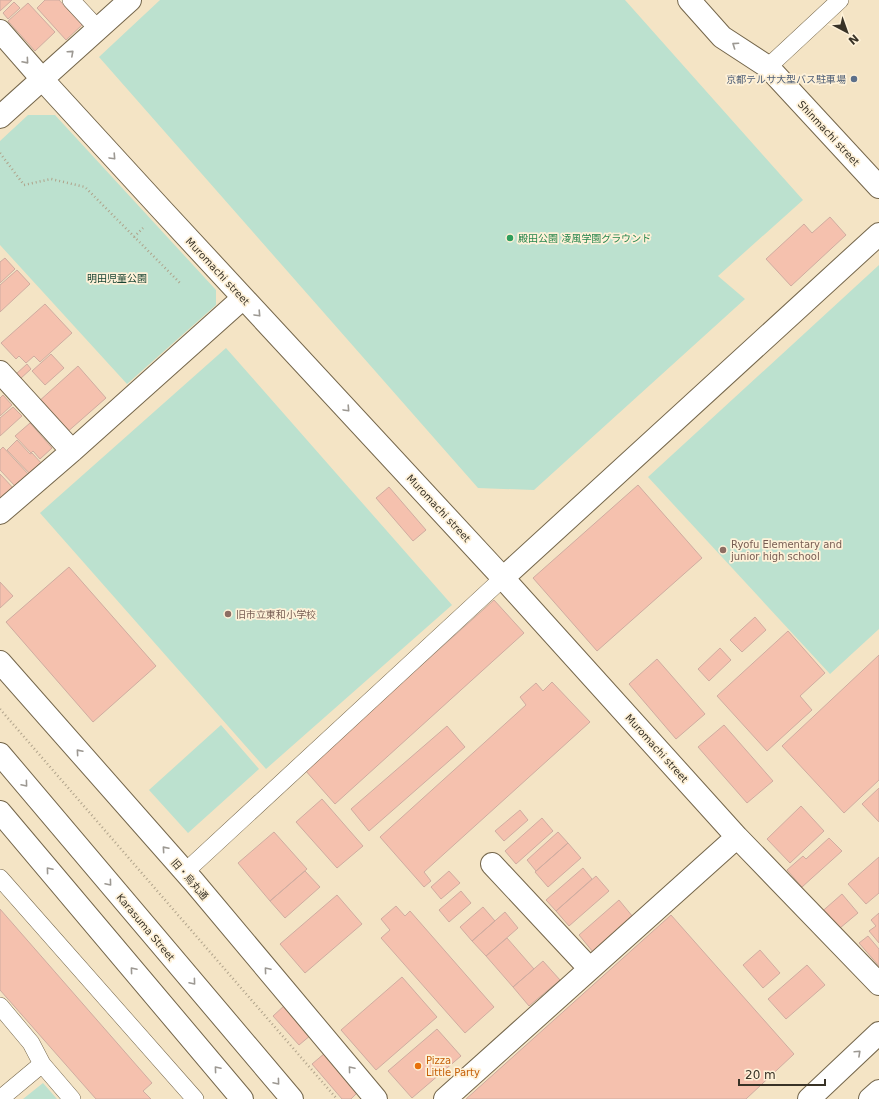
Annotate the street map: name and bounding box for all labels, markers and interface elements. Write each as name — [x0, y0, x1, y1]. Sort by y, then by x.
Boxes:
north arrow — [827, 12, 867, 52]
text: N — [845, 31, 861, 47]
one-way arrow — [732, 43, 739, 50]
one-way arrow — [66, 51, 73, 58]
one-way arrow — [21, 56, 28, 63]
place label: 京都テルサ大型バス駐車場 — [726, 74, 846, 85]
marker: 京都テルサ大型バス駐車場 — [849, 74, 859, 84]
street label: Shinmachi street — [796, 99, 862, 168]
one-way arrow — [108, 152, 116, 160]
marker: 殿田公園 凌風学園グラウンド — [505, 233, 515, 243]
place label: 殿田公園 凌風学園グラウンド — [518, 233, 651, 244]
street label: Muromachi street — [184, 235, 252, 307]
park label: 明田児童公園 — [87, 273, 147, 284]
one-way arrow — [253, 309, 261, 317]
one-way arrow — [342, 404, 349, 412]
street label: Muromachi street — [405, 472, 473, 544]
place label: Ryofu Elementary and junior high school — [730, 539, 842, 562]
marker: Ryofu Elementary and junior high school — [718, 545, 728, 555]
marker: 旧市立東和小学校 — [223, 609, 233, 619]
place label: 旧市立東和小学校 — [236, 609, 316, 620]
street label: Muromachi street — [623, 712, 690, 785]
one-way arrow — [77, 749, 84, 756]
one-way arrow — [21, 779, 28, 787]
one-way arrow — [163, 847, 170, 854]
street label: 旧・烏丸通 — [169, 857, 210, 902]
one-way arrow — [47, 868, 54, 875]
one-way arrow — [105, 878, 112, 886]
street label: Karasuma Street — [114, 892, 177, 963]
one-way arrow — [131, 967, 138, 974]
one-way arrow — [265, 967, 272, 974]
one-way arrow — [189, 978, 196, 985]
one-way arrow — [853, 1050, 861, 1058]
place label: Pizza Little Party — [426, 1055, 480, 1078]
marker: Pizza Little Party — [413, 1061, 423, 1071]
scale bar — [739, 1061, 825, 1087]
one-way arrow — [214, 1067, 221, 1074]
one-way arrow — [349, 1067, 356, 1074]
text: 20 m — [745, 1068, 776, 1082]
one-way arrow — [272, 1077, 279, 1084]

